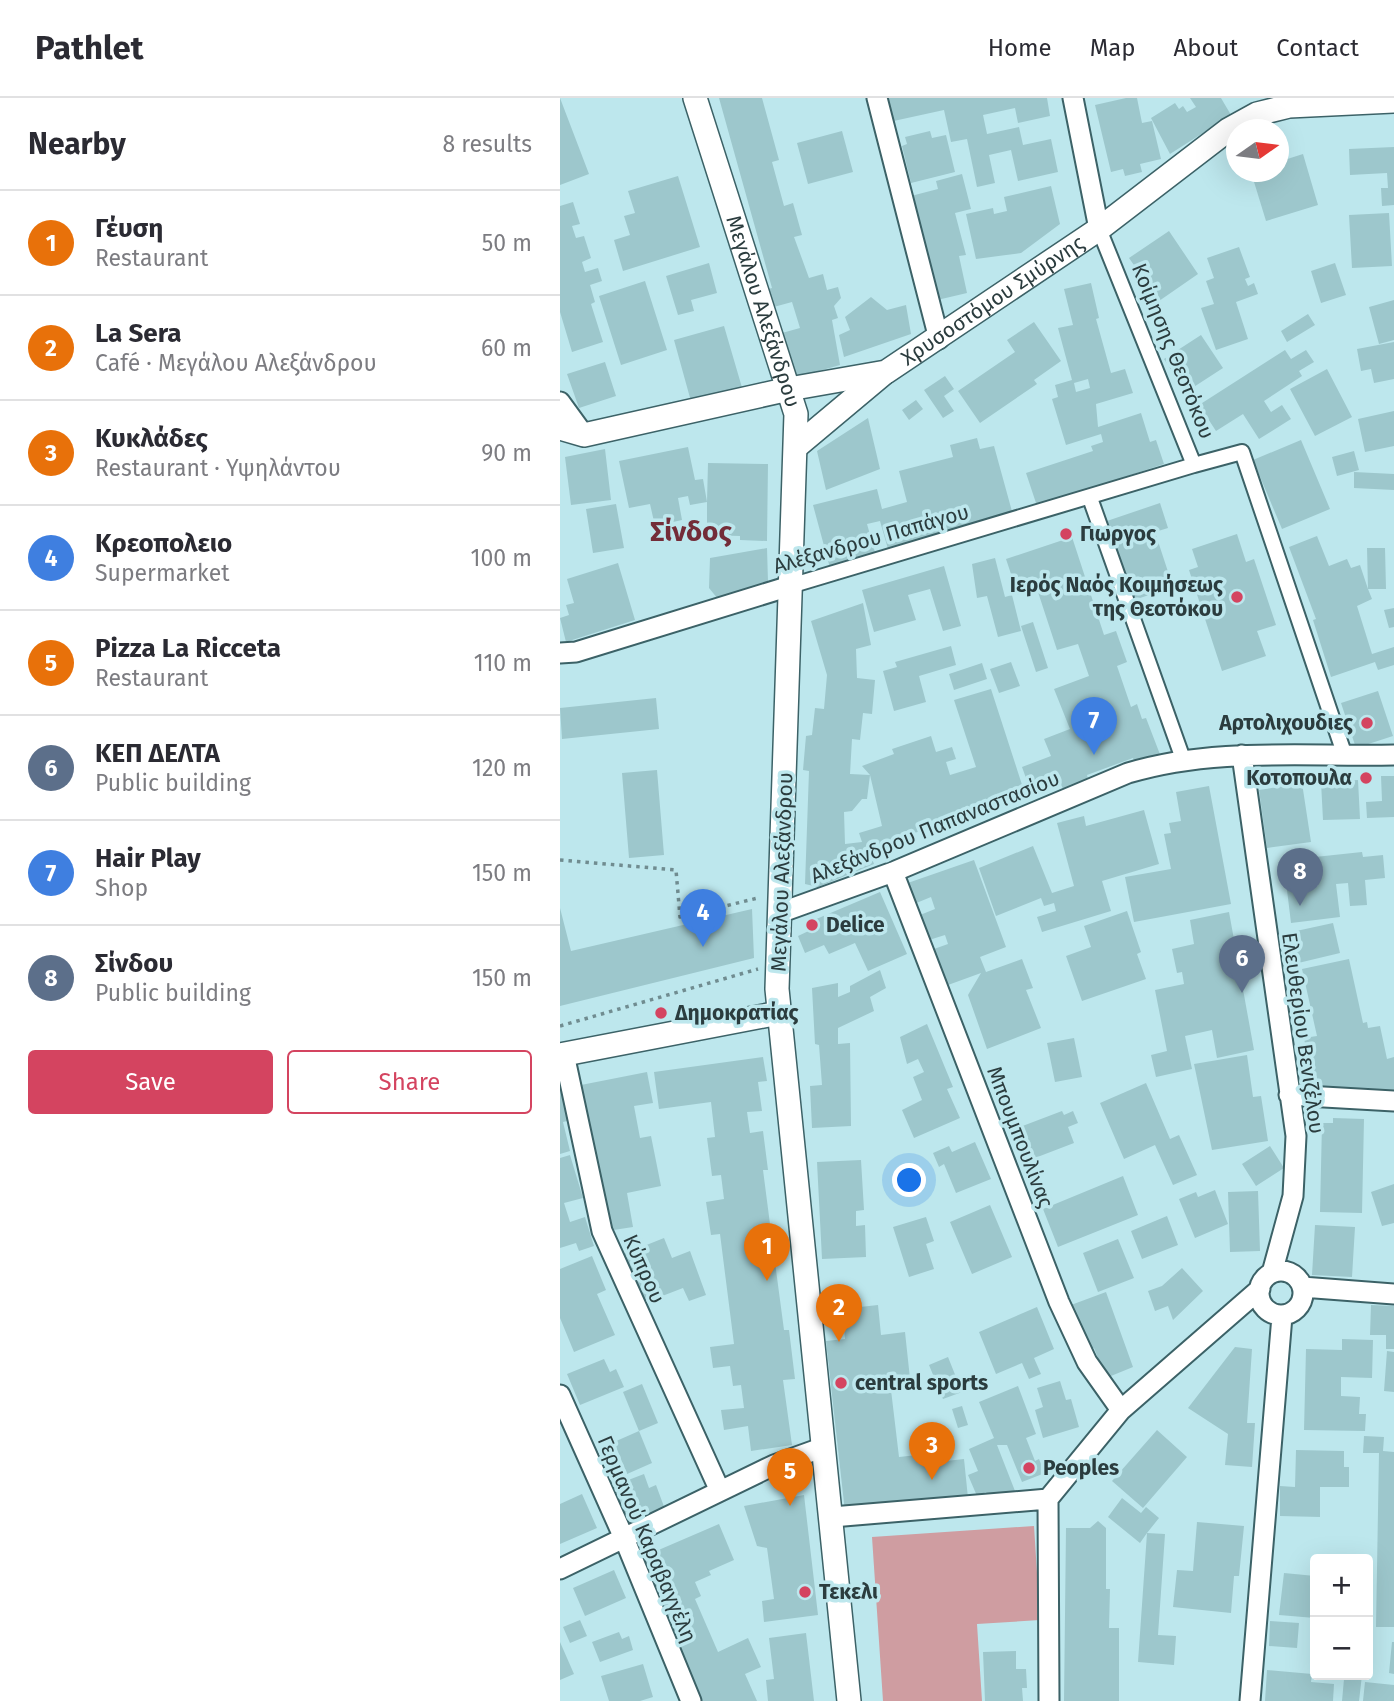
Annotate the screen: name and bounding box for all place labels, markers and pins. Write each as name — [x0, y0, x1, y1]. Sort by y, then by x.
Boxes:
place label: Γιωργος — [1080, 521, 1156, 547]
marker: Γιωργος — [1058, 526, 1074, 542]
place label: Ιερός Ναός Κοιμήσεως της Θεοτόκου — [1010, 572, 1223, 622]
marker: Ιερός Ναός Κοιμήσεως της Θεοτόκου — [1229, 589, 1245, 605]
pin: 7 — [1071, 697, 1117, 755]
place label: Αρτολιχουδιες — [1218, 710, 1353, 736]
marker: Αρτολιχουδιες — [1359, 715, 1375, 731]
place label: Κοτοπουλα — [1246, 765, 1352, 791]
marker: Κοτοπουλα — [1358, 770, 1374, 786]
pin: 8 — [1277, 848, 1323, 906]
pin: 4 — [680, 889, 726, 947]
place label: Delice — [826, 912, 885, 938]
marker: Delice — [804, 917, 820, 933]
pin: 6 — [1219, 935, 1265, 993]
place label: Δημοκρατίας — [674, 1000, 799, 1026]
marker: Δημοκρατίας — [653, 1005, 669, 1021]
pin: 1 — [744, 1223, 790, 1281]
pin: 2 — [816, 1284, 862, 1342]
place label: central sports — [855, 1370, 988, 1396]
marker: central sports — [833, 1375, 849, 1391]
pin: 3 — [909, 1422, 955, 1480]
pin: 5 — [767, 1448, 813, 1506]
place label: Peoples — [1043, 1455, 1119, 1481]
marker: Peoples — [1021, 1460, 1037, 1476]
place label: Τεκελι — [819, 1579, 878, 1605]
marker: Τεκελι — [797, 1584, 813, 1600]

